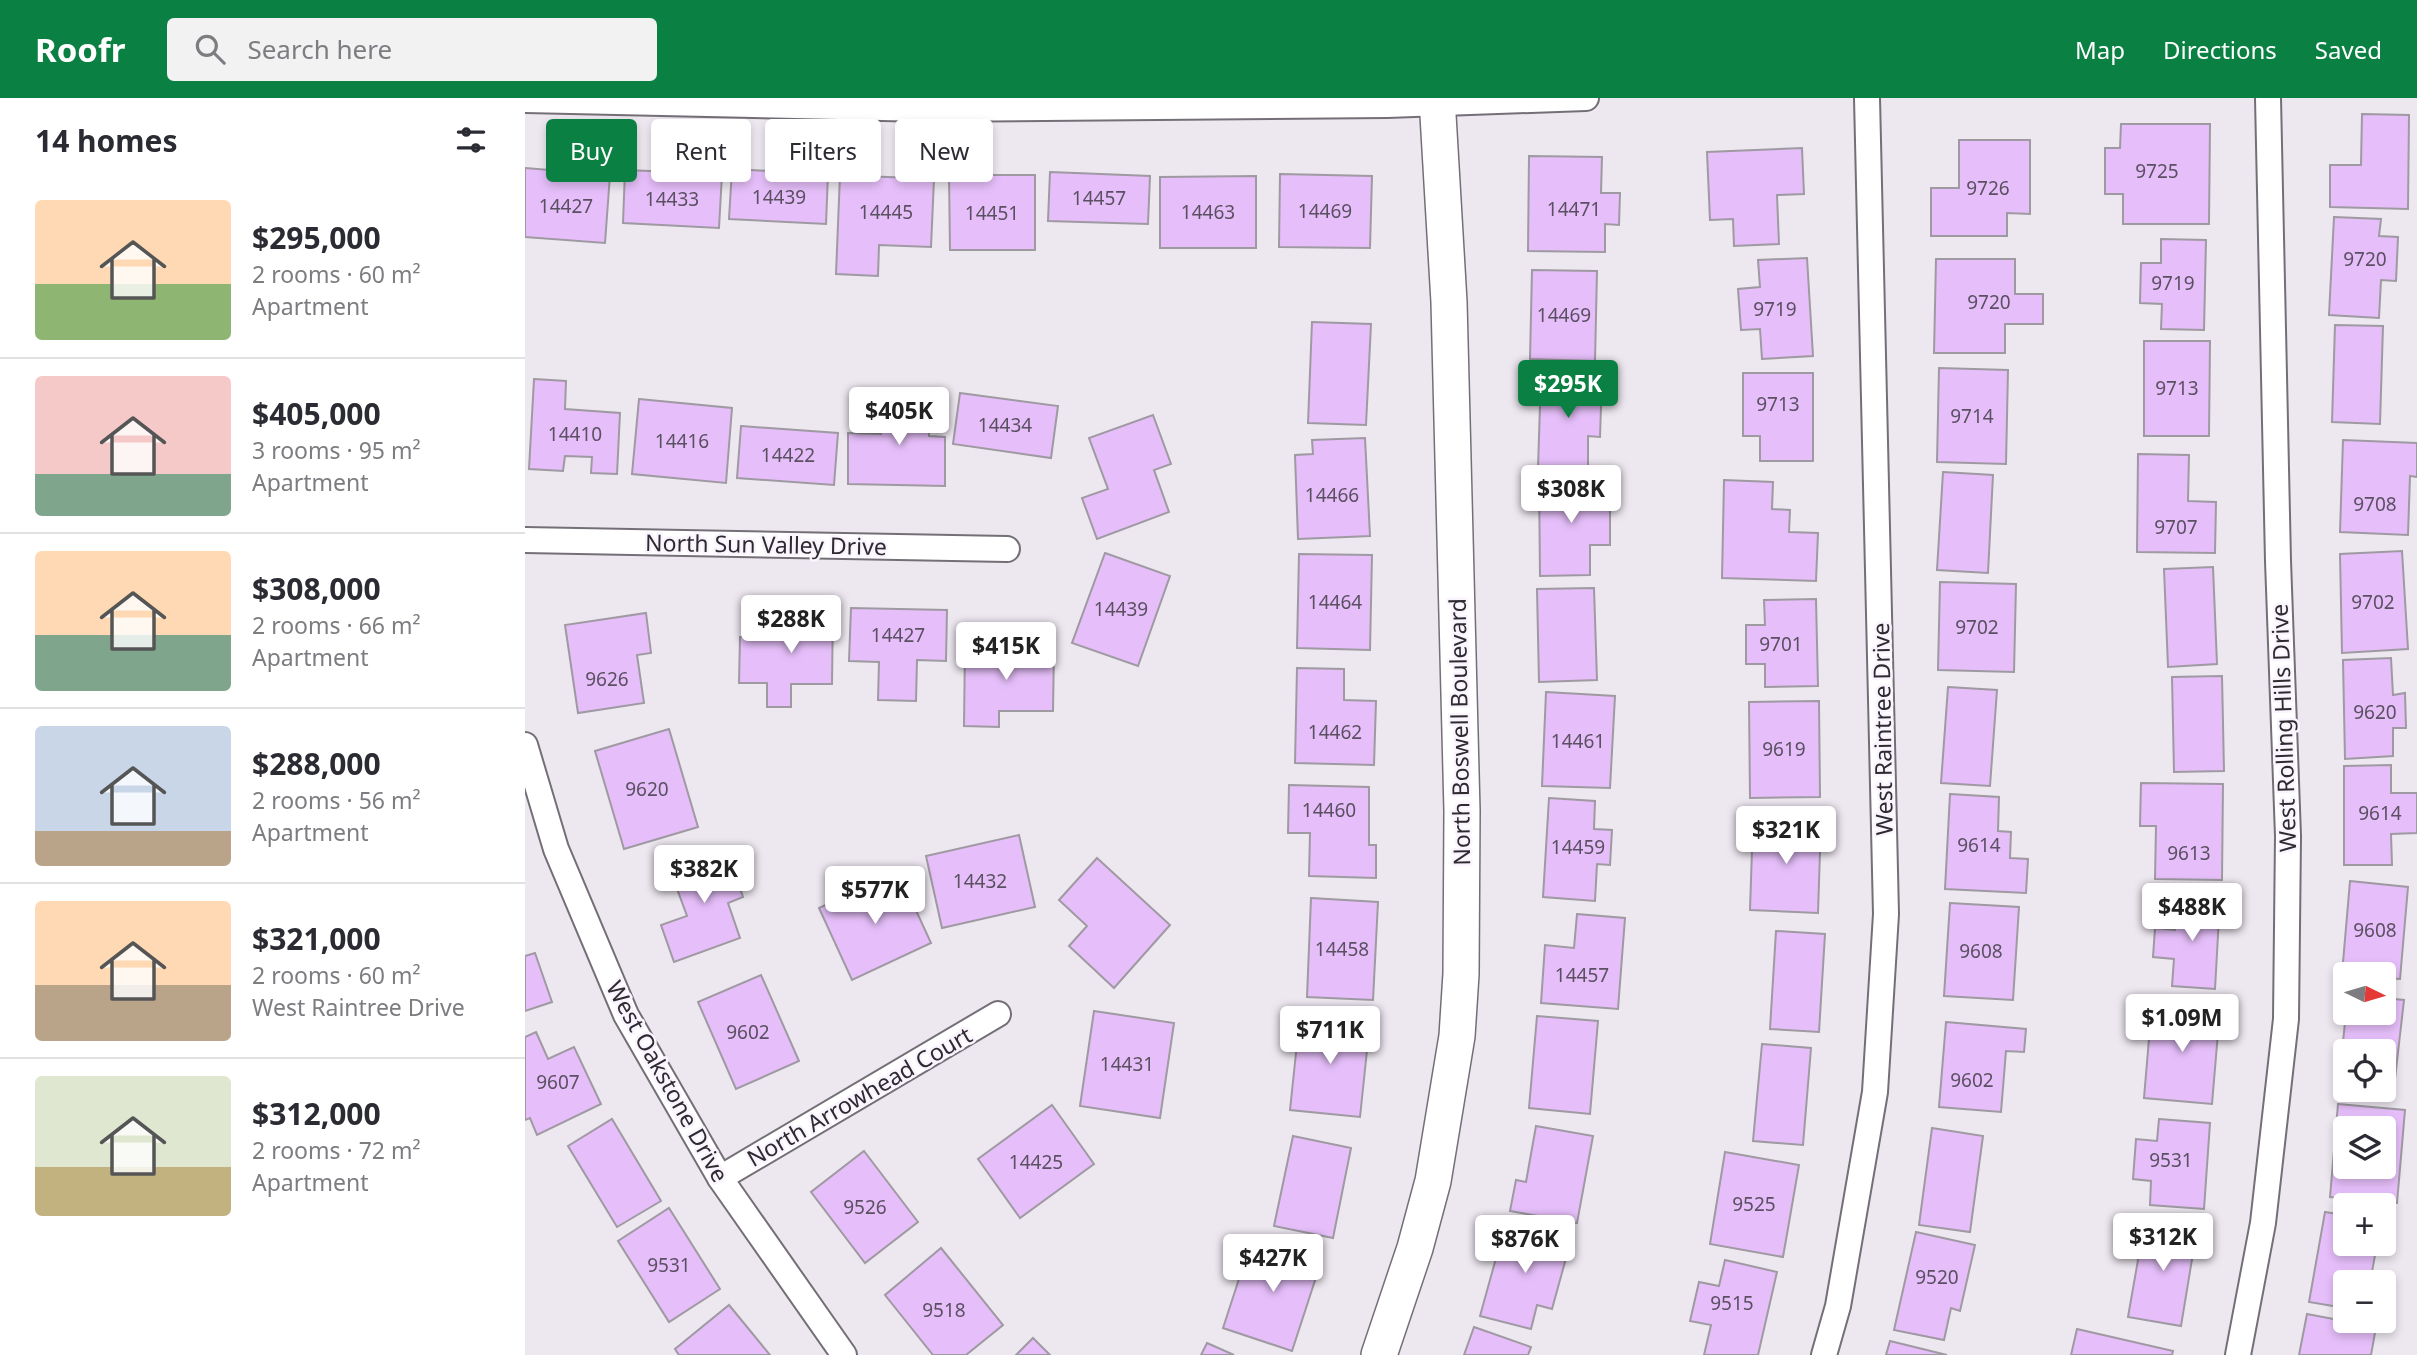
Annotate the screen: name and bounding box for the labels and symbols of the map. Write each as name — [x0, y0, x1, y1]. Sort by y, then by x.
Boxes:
house number: 9725 — [2135, 158, 2179, 184]
house number: 9726 — [1966, 175, 2010, 201]
house number: 14439 — [752, 184, 806, 210]
house number: 14457 — [1072, 185, 1126, 211]
house number: 14433 — [645, 186, 699, 212]
house number: 14427 — [539, 193, 593, 219]
house number: 14471 — [1547, 196, 1601, 222]
house number: 14469 — [1298, 198, 1352, 224]
house number: 14445 — [859, 199, 913, 225]
house number: 14463 — [1181, 199, 1235, 225]
house number: 14451 — [965, 200, 1019, 226]
house number: 9720 — [2343, 246, 2387, 272]
house number: 9719 — [2151, 270, 2195, 296]
house number: 9720 — [1967, 289, 2011, 315]
house number: 9719 — [1753, 296, 1797, 322]
house number: 14469 — [1537, 302, 1591, 328]
pin: $295K — [1519, 360, 1617, 420]
house number: 9713 — [2155, 375, 2199, 401]
pin: $405K — [850, 388, 948, 447]
house number: 9713 — [1756, 391, 1800, 417]
house number: 9714 — [1950, 403, 1994, 429]
house number: 14434 — [978, 412, 1032, 438]
house number: 14410 — [548, 421, 602, 447]
house number: 14416 — [655, 428, 709, 454]
house number: 14422 — [761, 442, 815, 468]
pin: $308K — [1522, 466, 1620, 525]
house number: 14466 — [1305, 482, 1359, 508]
house number: 9708 — [2353, 491, 2397, 517]
house number: 9707 — [2154, 514, 2198, 540]
street label: North Sun Valley Drive — [645, 526, 887, 562]
house number: 14464 — [1308, 589, 1362, 615]
house number: 9702 — [2351, 589, 2395, 615]
pin: $288K — [742, 596, 840, 655]
house number: 14439 — [1094, 596, 1148, 622]
street label: North Boswell Boulevard — [1441, 598, 1477, 866]
street label: West Rolling Hills Drive — [2263, 603, 2303, 853]
house number: 9702 — [1955, 614, 1999, 640]
house number: 14427 — [871, 622, 925, 648]
pin: $415K — [957, 622, 1055, 682]
street label: West Raintree Drive — [1864, 622, 1900, 836]
house number: 9701 — [1759, 631, 1803, 657]
house number: 9626 — [585, 666, 629, 692]
house number: 9620 — [2353, 699, 2397, 725]
house number: 14462 — [1308, 719, 1362, 745]
house number: 14461 — [1551, 728, 1605, 754]
house number: 9619 — [1762, 736, 1806, 762]
house number: 9620 — [625, 776, 669, 802]
house number: 14460 — [1302, 797, 1356, 823]
house number: 9614 — [2358, 800, 2402, 826]
pin: $321K — [1737, 806, 1835, 866]
house number: 9614 — [1957, 832, 2001, 858]
house number: 14459 — [1551, 834, 1605, 860]
house number: 9613 — [2167, 840, 2211, 866]
pin: $382K — [655, 846, 753, 905]
pin: $577K — [826, 866, 924, 926]
house number: 14432 — [953, 868, 1007, 894]
pin: $488K — [2143, 884, 2241, 943]
house number: 9608 — [2353, 917, 2397, 943]
house number: 14458 — [1315, 936, 1369, 962]
house number: 9608 — [1959, 938, 2003, 964]
house number: 14457 — [1555, 962, 1609, 988]
north arrow — [2333, 962, 2396, 1026]
street label: West Oakstone Drive — [599, 975, 737, 1187]
pin: $1.09M — [2125, 995, 2239, 1054]
pin: $711K — [1281, 1006, 1379, 1066]
street label: North Arrowhead Court — [741, 1018, 977, 1174]
house number: 9602 — [726, 1019, 770, 1045]
house number: 14431 — [1100, 1051, 1154, 1077]
house number: 9602 — [1950, 1067, 1994, 1093]
house number: 9607 — [536, 1069, 580, 1095]
house number: 9531 — [2149, 1147, 2193, 1173]
house number: 14425 — [1009, 1149, 1063, 1175]
house number: 9525 — [1732, 1191, 1776, 1217]
house number: 9526 — [843, 1194, 887, 1220]
pin: $312K — [2114, 1214, 2212, 1273]
pin: $876K — [1476, 1216, 1574, 1275]
pin: $427K — [1224, 1234, 1322, 1294]
house number: 9531 — [647, 1252, 691, 1278]
house number: 9520 — [1915, 1264, 1959, 1290]
house number: 9515 — [1710, 1290, 1754, 1316]
house number: 9518 — [922, 1297, 966, 1323]

